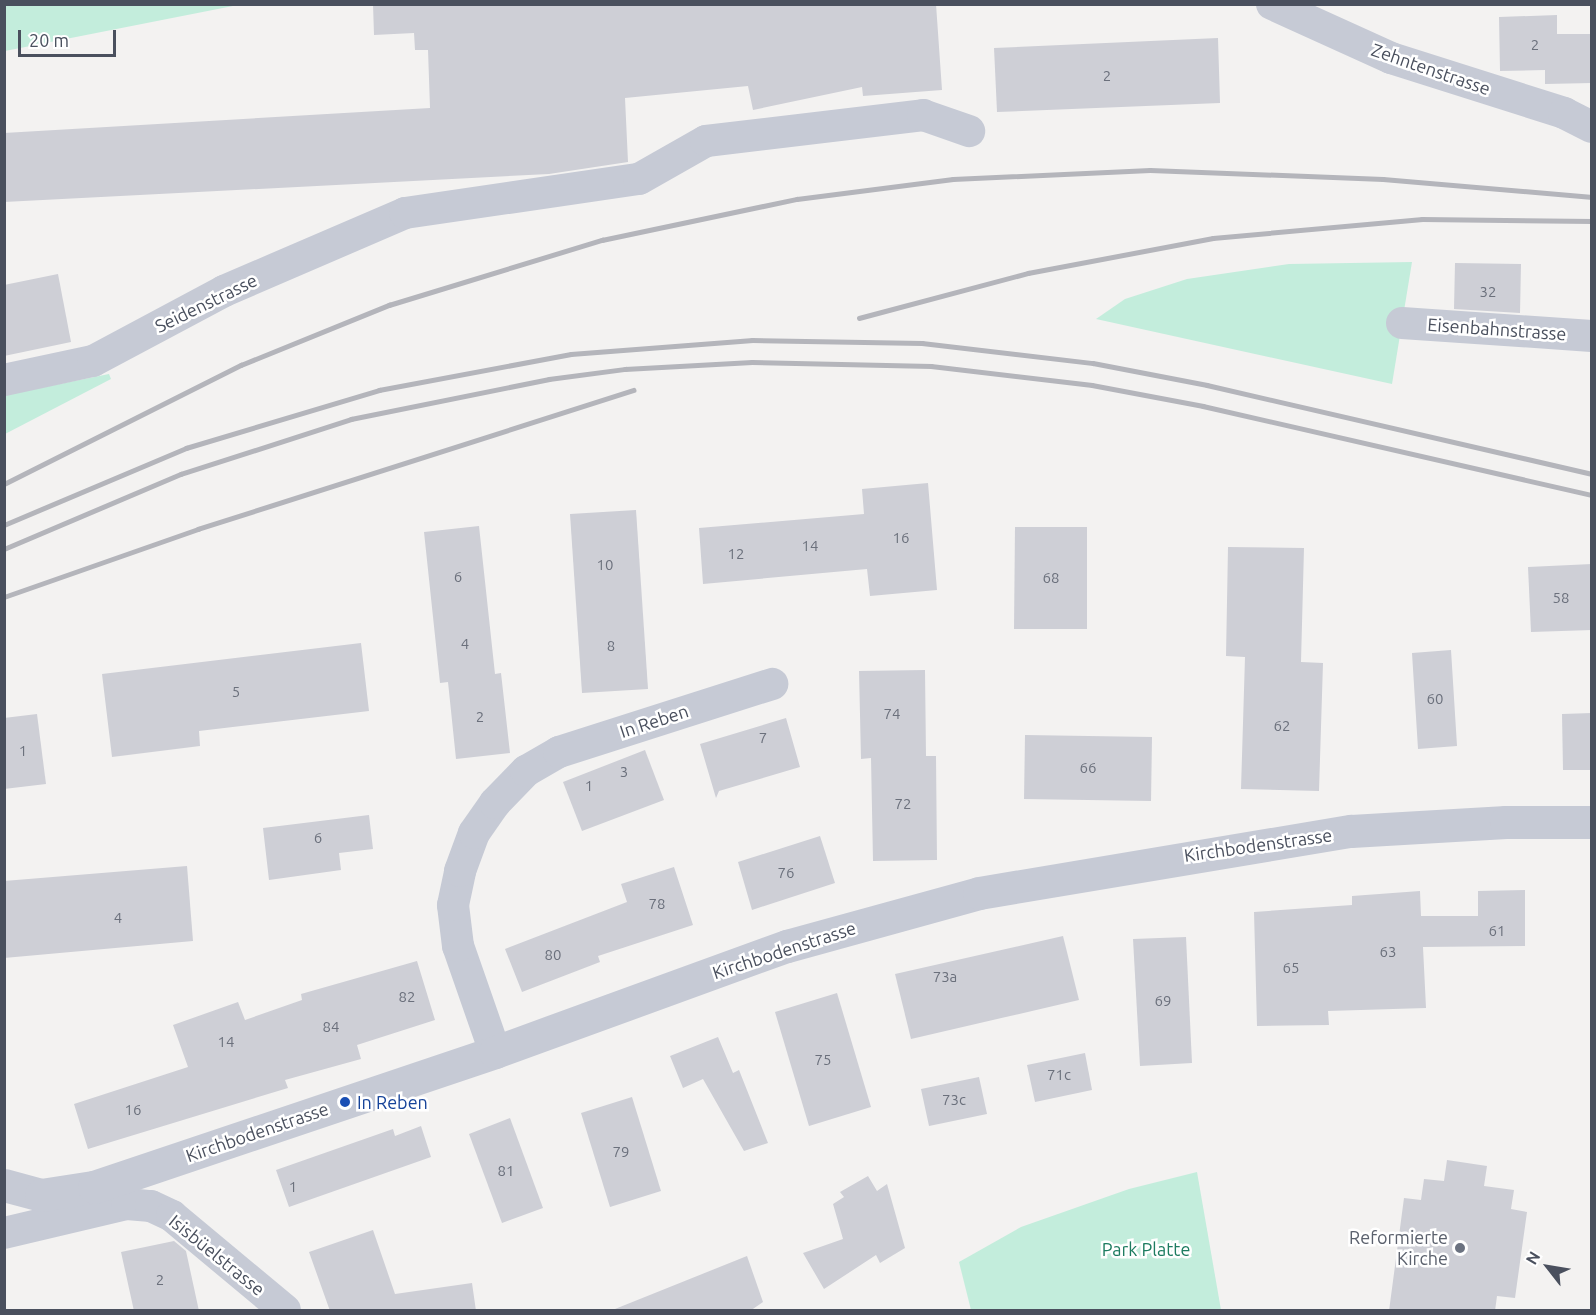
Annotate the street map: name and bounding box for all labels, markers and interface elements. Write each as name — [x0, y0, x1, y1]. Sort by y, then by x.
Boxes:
scale bar — [21, 18, 118, 56]
text: 20 m — [29, 30, 69, 50]
house number: 2 — [1531, 36, 1539, 54]
street label: Zehntenstrasse — [1369, 39, 1493, 99]
house number: 2 — [1103, 67, 1111, 85]
street label: Seidenstrasse — [151, 269, 261, 337]
house number: 32 — [1480, 283, 1496, 301]
street label: Eisenbahnstrasse — [1427, 313, 1567, 345]
house number: 16 — [893, 529, 909, 547]
house number: 14 — [802, 537, 818, 555]
house number: 12 — [728, 545, 744, 563]
house number: 10 — [597, 556, 613, 574]
house number: 6 — [454, 568, 462, 586]
house number: 68 — [1043, 569, 1059, 587]
house number: 58 — [1553, 589, 1569, 607]
house number: 4 — [461, 635, 469, 653]
house number: 8 — [607, 637, 615, 655]
house number: 5 — [232, 683, 240, 701]
house number: 60 — [1427, 690, 1443, 708]
street label: In Reben — [617, 700, 691, 742]
house number: 74 — [884, 705, 900, 723]
house number: 2 — [476, 708, 484, 726]
house number: 62 — [1274, 717, 1290, 735]
house number: 7 — [759, 729, 767, 747]
house number: 1 — [19, 742, 27, 760]
house number: 66 — [1080, 759, 1096, 777]
house number: 3 — [620, 763, 628, 781]
house number: 1 — [585, 777, 593, 795]
house number: 72 — [895, 795, 911, 813]
street label: Kirchbodenstrasse — [1182, 824, 1334, 866]
house number: 6 — [314, 829, 322, 847]
house number: 76 — [778, 864, 794, 882]
house number: 78 — [649, 895, 665, 913]
house number: 4 — [114, 909, 122, 927]
street label: Kirchbodenstrasse — [710, 917, 858, 983]
house number: 61 — [1489, 922, 1505, 940]
house number: 63 — [1380, 943, 1396, 961]
house number: 80 — [545, 946, 561, 964]
house number: 65 — [1283, 959, 1299, 977]
house number: 73a — [933, 968, 957, 986]
house number: 82 — [399, 988, 415, 1006]
house number: 69 — [1155, 992, 1171, 1010]
house number: 84 — [323, 1018, 339, 1036]
house number: 14 — [218, 1033, 234, 1051]
house number: 75 — [815, 1051, 831, 1069]
house number: 71c — [1047, 1066, 1071, 1084]
place label: In Reben — [357, 1091, 428, 1113]
house number: 73c — [942, 1091, 966, 1109]
marker: In Reben — [338, 1095, 352, 1109]
street label: Kirchbodenstrasse — [183, 1097, 331, 1167]
house number: 16 — [125, 1101, 141, 1119]
house number: 79 — [613, 1143, 629, 1161]
house number: 81 — [498, 1162, 514, 1180]
house number: 1 — [289, 1178, 297, 1196]
street label: Isisbüelstrasse — [165, 1210, 269, 1300]
place label: Reformierte Kirche — [1349, 1227, 1448, 1270]
north arrow — [1518, 1237, 1578, 1297]
park label: Park Platte — [1102, 1238, 1190, 1260]
marker: Reformierte Kirche — [1453, 1241, 1467, 1255]
text: N — [1522, 1248, 1543, 1267]
house number: 2 — [156, 1271, 164, 1289]

